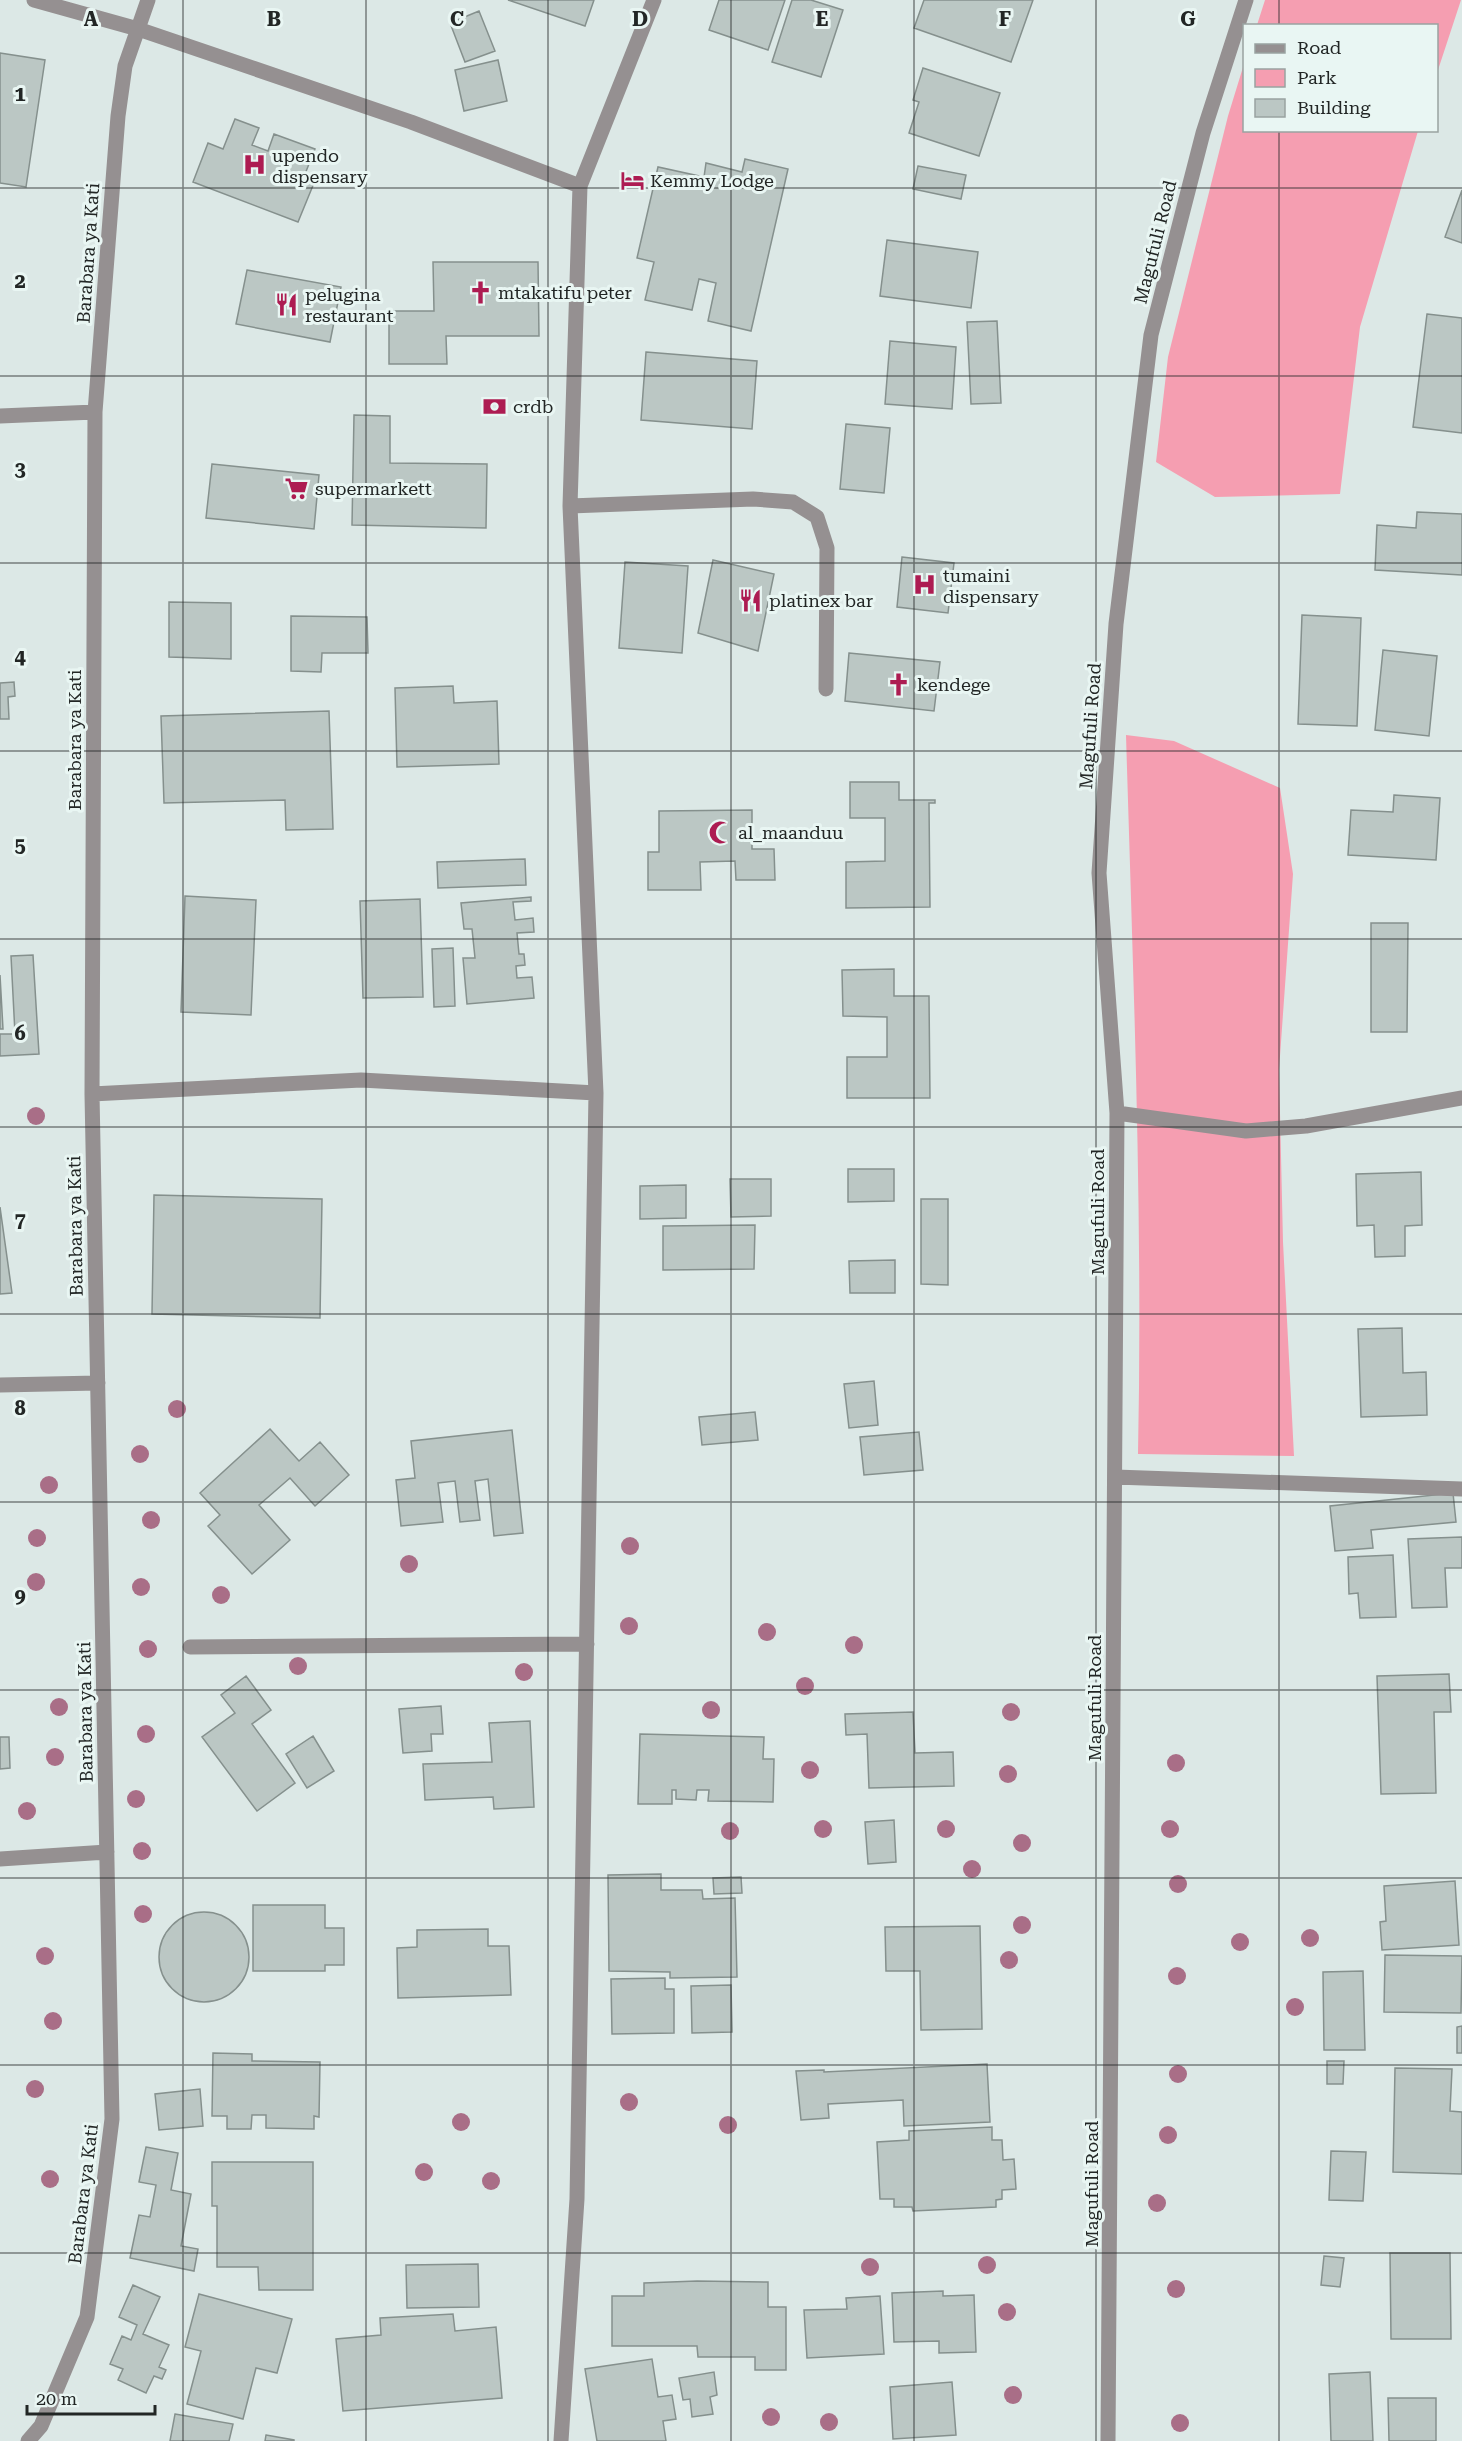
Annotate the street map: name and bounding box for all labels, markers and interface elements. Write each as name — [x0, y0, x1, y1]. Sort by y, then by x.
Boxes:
text: A — [84, 7, 99, 31]
text: B — [267, 7, 281, 31]
text: C — [450, 7, 464, 31]
text: D — [632, 7, 648, 31]
text: E — [816, 7, 829, 31]
text: F — [999, 7, 1011, 31]
text: G — [1180, 7, 1196, 31]
legend — [1243, 24, 1438, 132]
text: Road — [1297, 37, 1342, 58]
text: Park — [1297, 67, 1337, 88]
text: 1 — [14, 82, 26, 106]
text: Building — [1297, 97, 1371, 118]
place label: upendo dispensary — [272, 145, 368, 187]
hospital icon: upendo dispensary — [241, 152, 267, 178]
hotel icon: Kemmy Lodge — [619, 167, 645, 193]
place label: Kemmy Lodge — [650, 170, 774, 191]
street label: Magufuli Road — [1130, 178, 1181, 306]
street label: Barabara ya Kati — [73, 182, 103, 324]
text: 2 — [14, 269, 26, 293]
church icon: mtakatifu peter — [467, 279, 493, 305]
place label: mtakatifu peter — [498, 282, 632, 303]
place label: pelugina restaurant — [305, 284, 394, 326]
restaurant icon: pelugina restaurant — [274, 291, 300, 317]
bank icon: crdb — [482, 393, 508, 419]
place label: crdb — [513, 396, 553, 417]
text: 3 — [14, 457, 26, 481]
supermarket icon: supermarkett — [284, 475, 310, 501]
place label: supermarkett — [315, 478, 432, 499]
place label: tumaini dispensary — [943, 565, 1039, 607]
hospital icon: tumaini dispensary — [912, 572, 938, 598]
restaurant icon: platinex bar — [738, 587, 764, 613]
place label: platinex bar — [769, 590, 873, 611]
text: 4 — [14, 645, 26, 669]
street label: Magufuli Road — [1075, 662, 1105, 790]
street label: Barabara ya Kati — [64, 669, 85, 810]
church icon: kendege — [886, 671, 912, 697]
place label: kendege — [917, 674, 990, 695]
mosque icon: al_maanduu — [707, 819, 733, 845]
place label: al_maanduu — [738, 822, 843, 843]
text: 5 — [14, 833, 26, 857]
text: 6 — [14, 1021, 26, 1045]
street label: Magufuli Road — [1087, 1148, 1108, 1275]
street label: Barabara ya Kati — [63, 1155, 87, 1297]
text: 7 — [14, 1208, 26, 1232]
text: 8 — [14, 1396, 26, 1420]
text: 9 — [14, 1584, 26, 1608]
street label: Magufuli Road — [1084, 1634, 1105, 1761]
street label: Barabara ya Kati — [73, 1641, 97, 1783]
street label: Magufuli Road — [1081, 2120, 1102, 2247]
street label: Barabara ya Kati — [64, 2123, 102, 2265]
scale bar — [27, 2378, 154, 2416]
text: 20 m — [36, 2388, 77, 2409]

